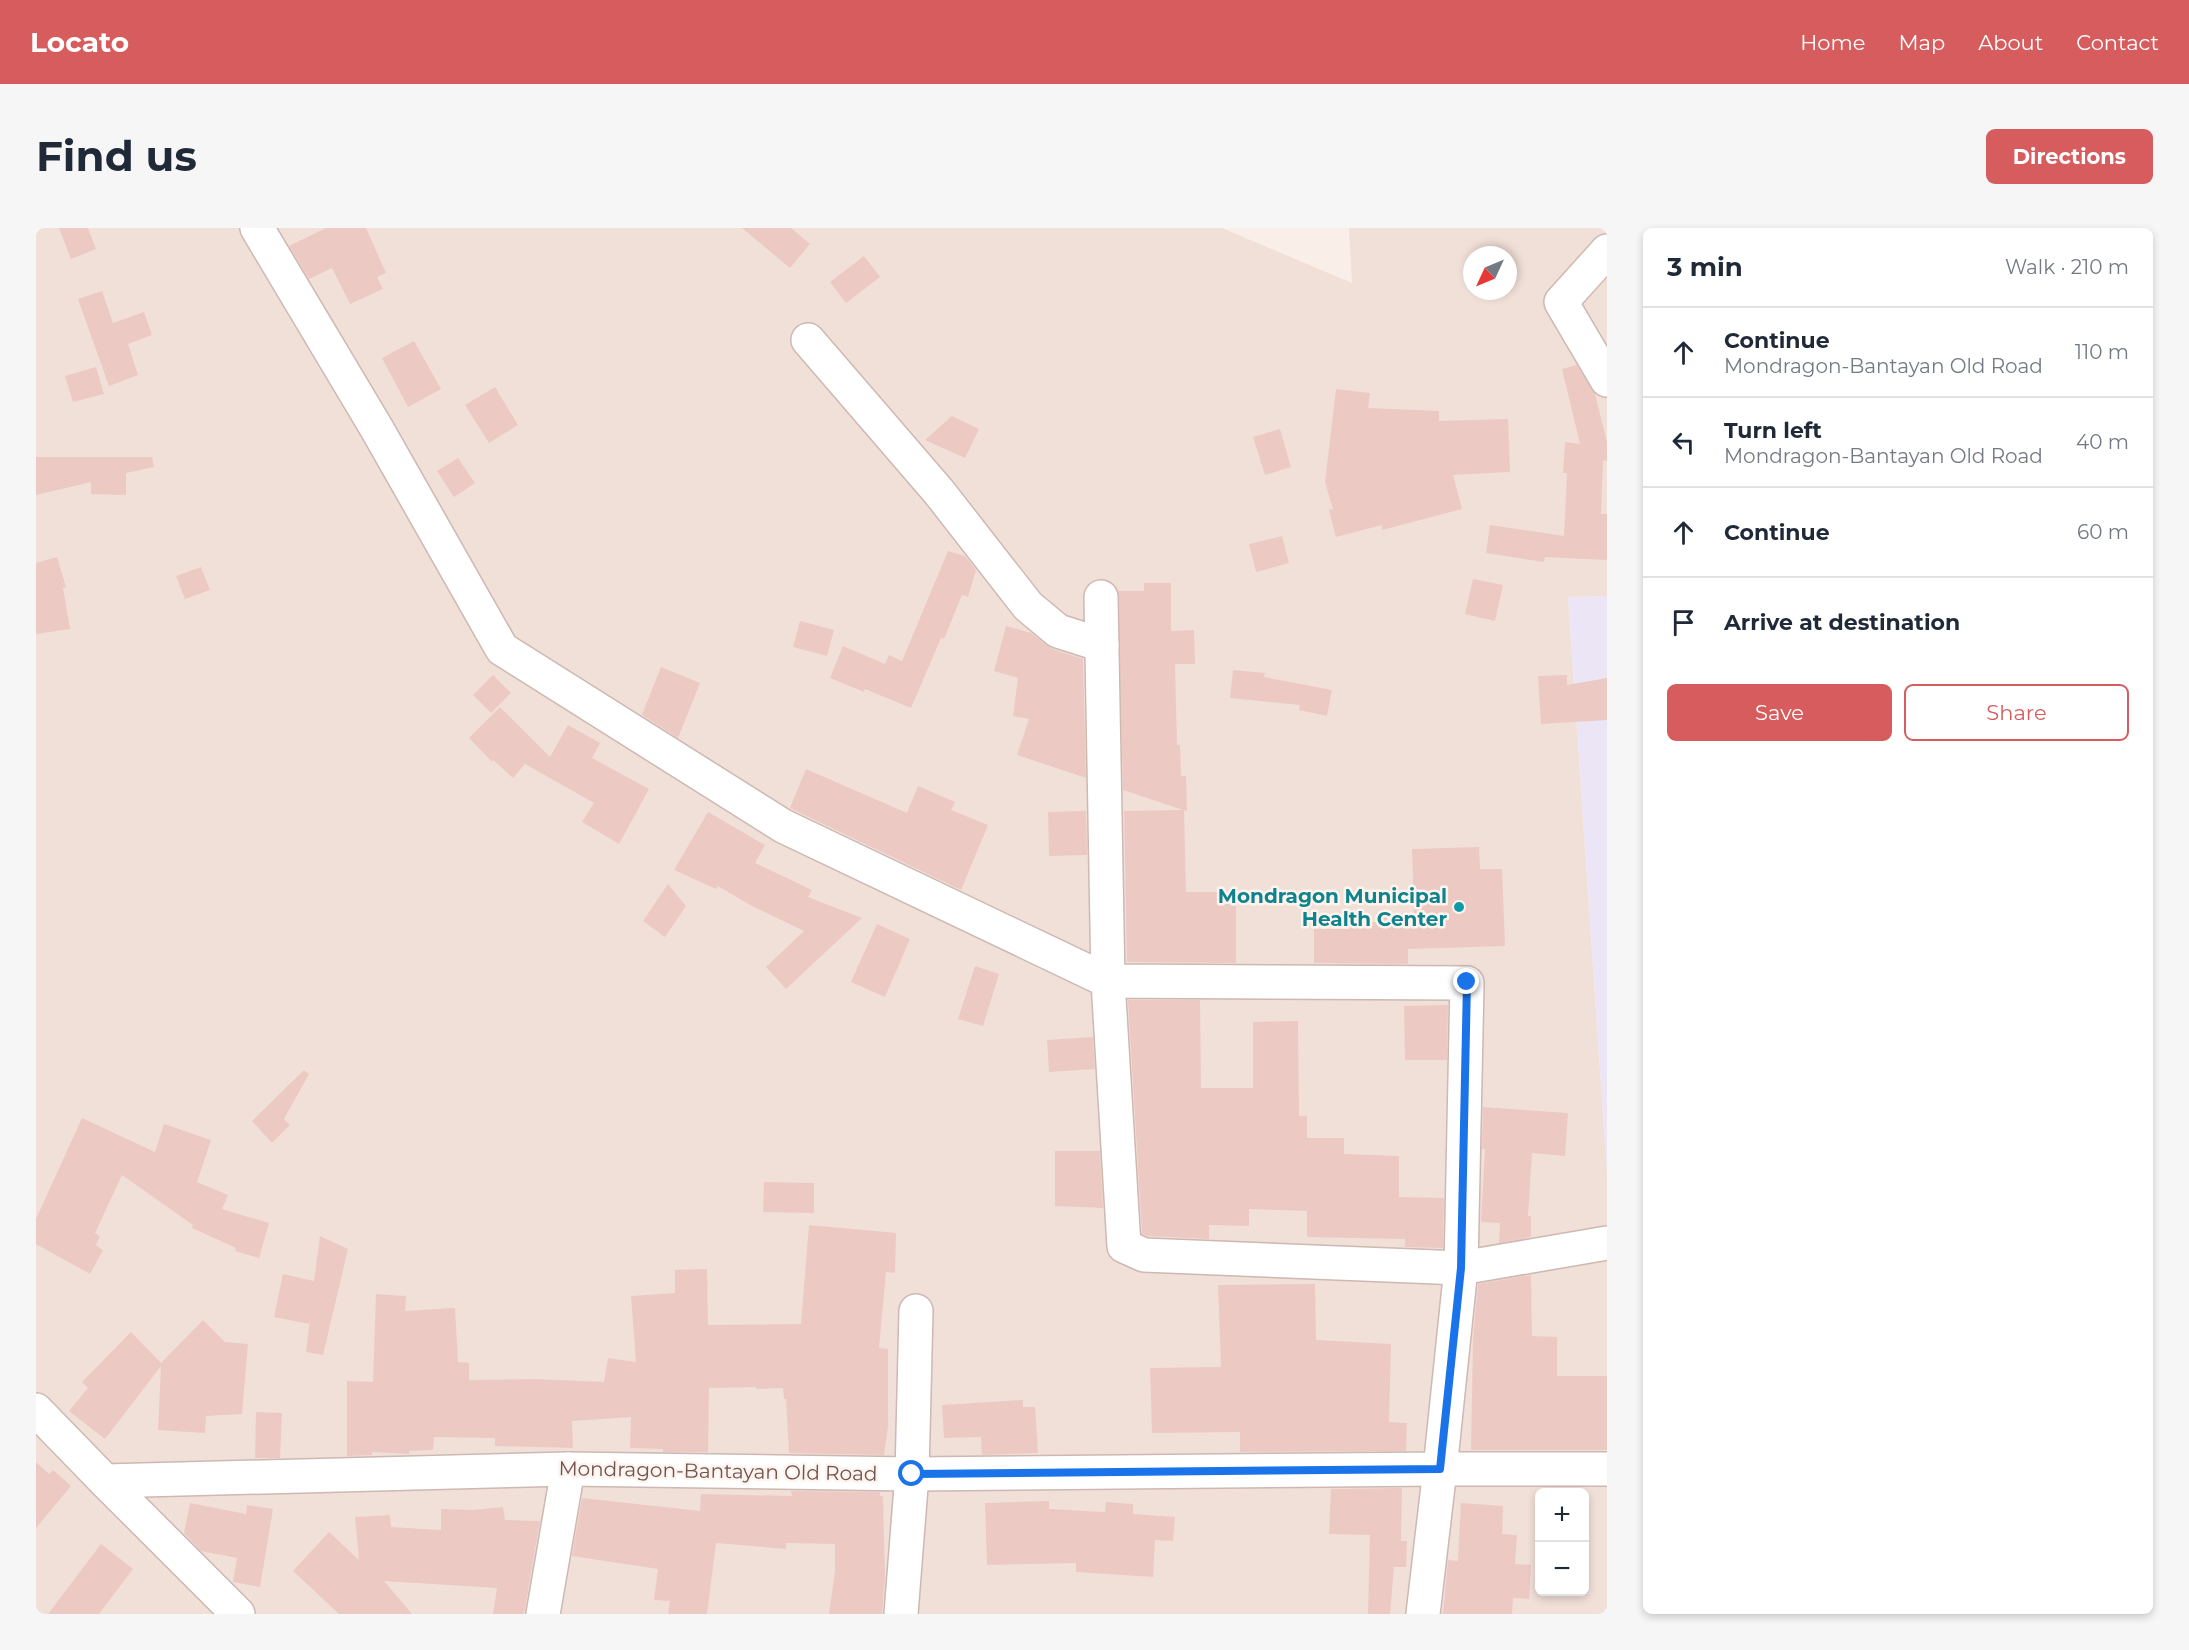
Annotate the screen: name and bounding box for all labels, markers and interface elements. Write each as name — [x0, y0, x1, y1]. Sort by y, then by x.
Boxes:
text: Locato — [30, 25, 129, 59]
text: Home — [1800, 30, 1865, 55]
text: Map — [1898, 30, 1945, 55]
text: About — [1978, 30, 2043, 55]
text: Contact — [2076, 30, 2159, 55]
button: Directions — [1986, 129, 2153, 184]
text: Find us — [36, 130, 197, 182]
north arrow — [1463, 246, 1517, 300]
text: 3 min — [1667, 251, 1743, 283]
text: Walk · 210 m — [2005, 255, 2129, 279]
text: Continue — [1724, 327, 1830, 354]
icon: ahead — [1667, 336, 1700, 369]
text: 110 m — [2075, 340, 2129, 364]
text: Mondragon-Bantayan Old Road — [1724, 354, 2043, 378]
text: Turn left — [1724, 417, 1822, 444]
icon: left — [1667, 426, 1700, 459]
text: 40 m — [2076, 430, 2129, 454]
text: Mondragon-Bantayan Old Road — [1724, 444, 2043, 468]
icon: ahead — [1667, 516, 1700, 549]
text: Continue — [1724, 519, 1830, 546]
text: 60 m — [2077, 520, 2129, 544]
icon: arrive — [1667, 606, 1700, 639]
text: Arrive at destination — [1724, 609, 1960, 636]
button: Save — [1667, 684, 1892, 741]
button: Share — [1904, 684, 2129, 741]
place label: Mondragon Municipal Health Center — [1218, 884, 1447, 931]
marker: Mondragon Municipal Health Center — [1452, 900, 1466, 914]
route end — [1453, 968, 1479, 994]
street label: Mondragon-Bantayan Old Road — [558, 1456, 878, 1486]
route start — [898, 1460, 924, 1486]
map controls — [1535, 1488, 1589, 1596]
button: + — [1535, 1488, 1589, 1542]
button: − — [1535, 1542, 1589, 1596]

